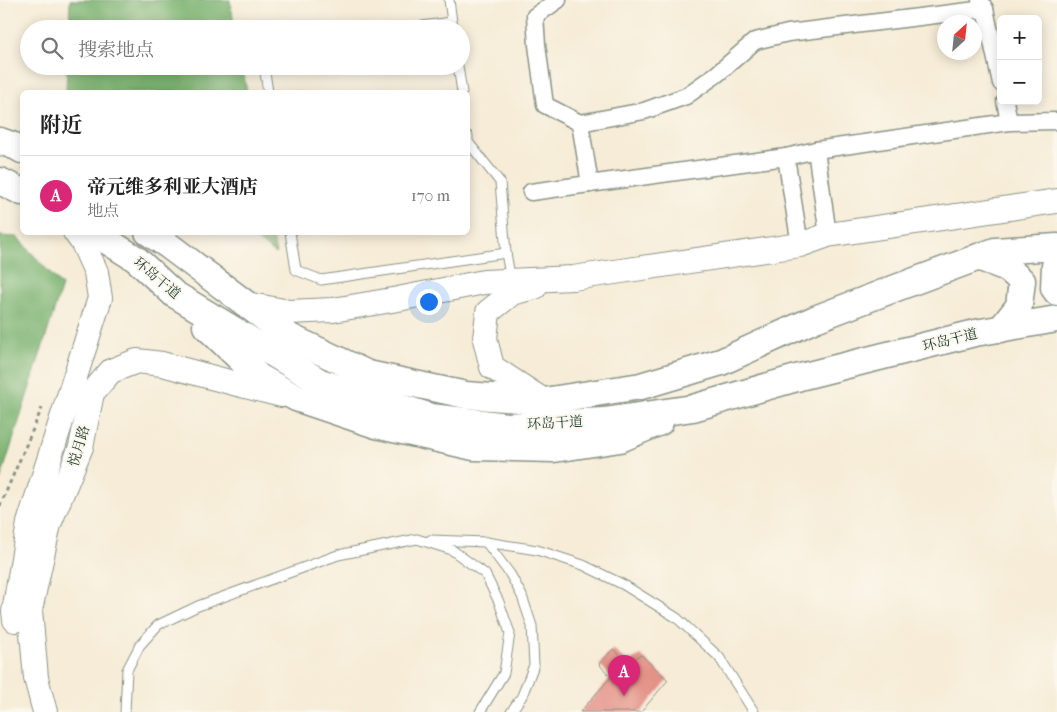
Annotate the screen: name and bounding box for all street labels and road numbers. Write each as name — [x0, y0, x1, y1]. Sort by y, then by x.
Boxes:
street label: 环岛干道 — [130, 253, 184, 303]
street label: 环岛干道 — [921, 325, 979, 355]
street label: 环岛干道 — [527, 413, 583, 433]
street label: 悦月路 — [65, 423, 93, 469]

